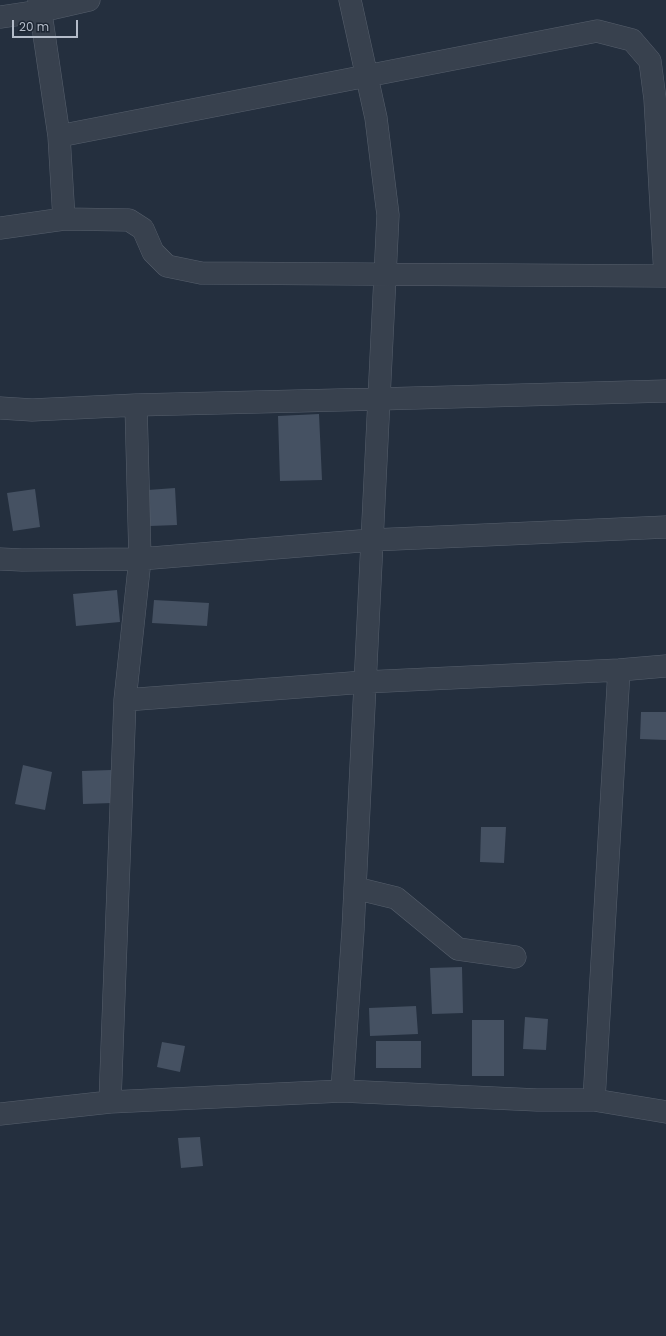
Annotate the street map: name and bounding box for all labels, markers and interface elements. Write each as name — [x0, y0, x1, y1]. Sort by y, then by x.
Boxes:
scale bar — [14, 12, 80, 38]
text: 20 m — [19, 18, 49, 35]

